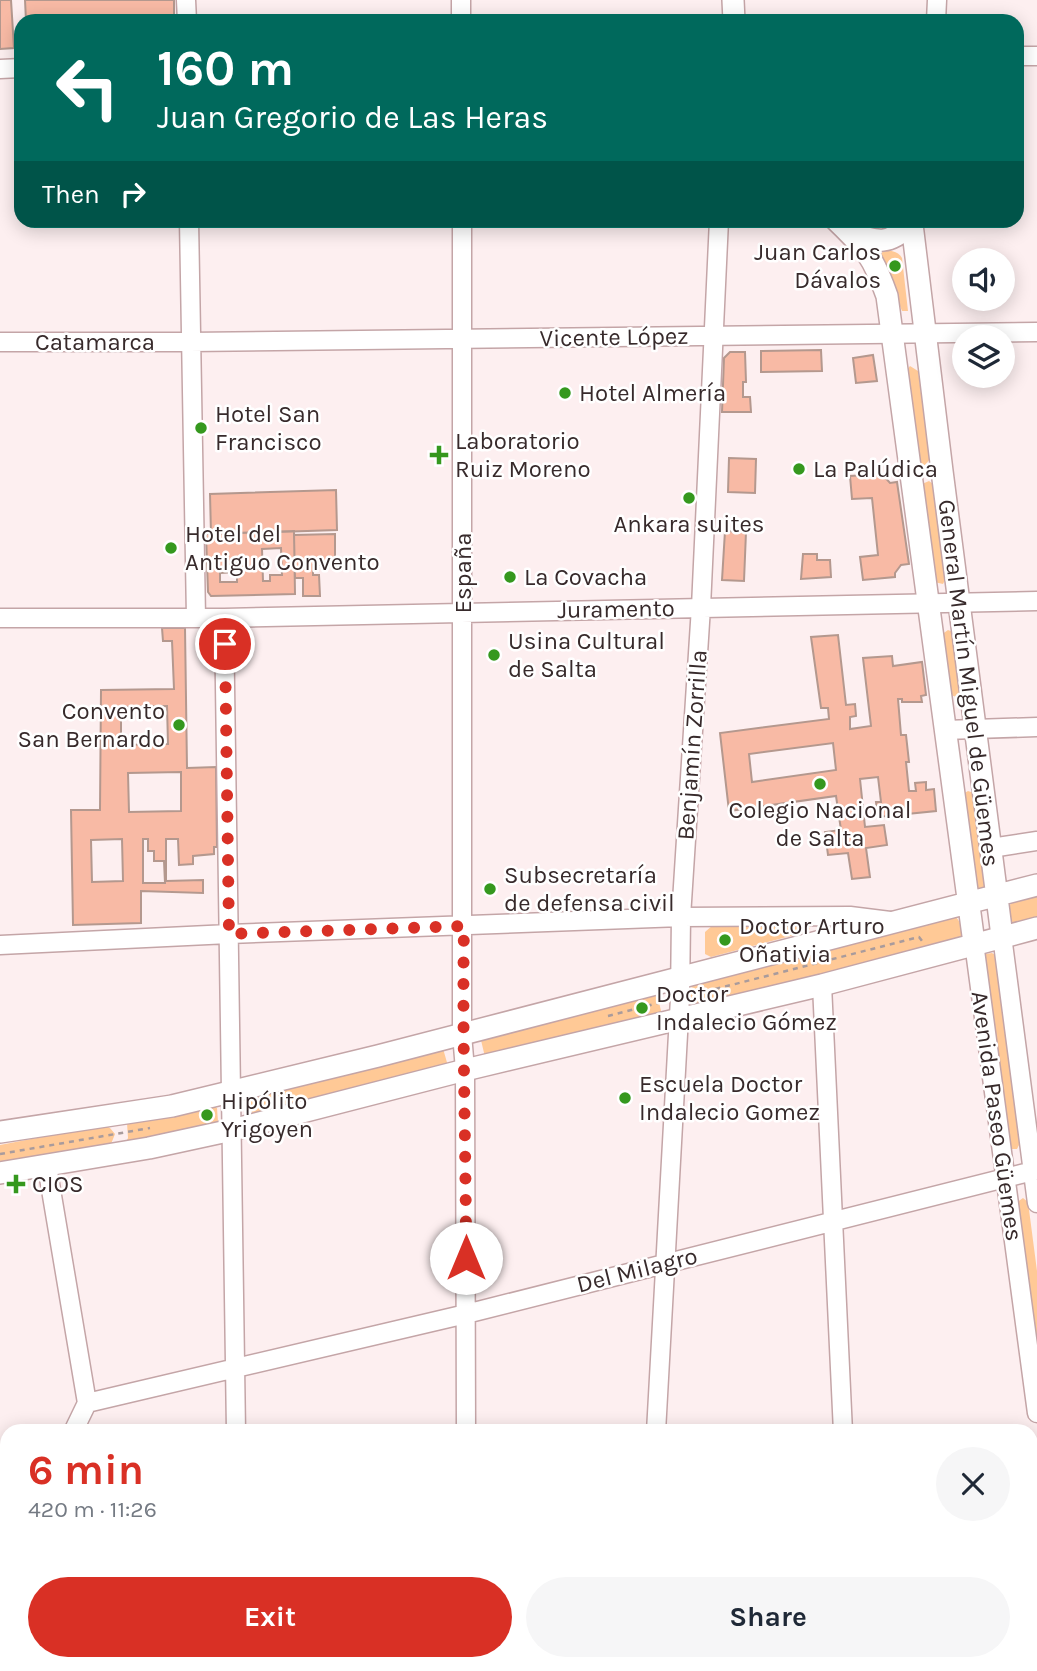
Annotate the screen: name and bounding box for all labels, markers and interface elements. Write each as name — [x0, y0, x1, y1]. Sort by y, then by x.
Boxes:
text: 160 m — [157, 40, 294, 97]
icon: left — [42, 42, 133, 133]
text: Juan Gregorio de Las Heras — [157, 99, 548, 136]
icon: right — [114, 175, 152, 213]
text: Then — [42, 179, 100, 210]
place label: Juan Carlos Dávalos — [754, 238, 881, 294]
map controls — [952, 248, 1015, 388]
button: sound — [952, 248, 1015, 311]
marker: Juan Carlos Dávalos — [887, 258, 903, 274]
street label: Vicente López — [539, 322, 689, 352]
button: layers — [952, 325, 1015, 388]
street label: Catamarca — [35, 328, 155, 356]
place label: Hotel Almería — [579, 379, 726, 407]
marker: Hotel Almería — [557, 385, 573, 401]
place label: Hotel San Francisco — [215, 400, 322, 456]
marker: Hotel San Francisco — [193, 420, 209, 436]
place label: Laboratorio Ruiz Moreno — [455, 427, 591, 483]
marker: Laboratorio Ruiz Moreno — [429, 445, 449, 465]
place label: La Palúdica — [813, 455, 938, 483]
marker: La Palúdica — [791, 461, 807, 477]
marker: Ankara suites — [681, 490, 697, 506]
street label: General Martín Miguel de Güemes — [933, 498, 1005, 868]
place label: Ankara suites — [614, 510, 764, 538]
place label: Hotel del Antiguo Convento — [185, 520, 380, 576]
street label: España — [449, 532, 477, 614]
marker: Hotel del Antiguo Convento — [163, 540, 179, 556]
place label: La Covacha — [524, 563, 647, 591]
marker: La Covacha — [502, 569, 518, 585]
street label: Juramento — [557, 594, 675, 624]
pin — [195, 614, 255, 674]
icon: arrive — [206, 625, 244, 663]
place label: Usina Cultural de Salta — [508, 627, 665, 683]
marker: Usina Cultural de Salta — [486, 647, 502, 663]
street label: Benjamín Zorrilla — [671, 649, 713, 841]
place label: Convento San Bernardo — [17, 697, 165, 753]
marker: Convento San Bernardo — [171, 717, 187, 733]
marker: Colegio Nacional de Salta — [812, 776, 828, 792]
place label: Colegio Nacional de Salta — [728, 796, 912, 852]
place label: Subsecretaría de defensa civil — [504, 861, 675, 917]
marker: Subsecretaría de defensa civil — [482, 881, 498, 897]
place label: Doctor Arturo Oñativia — [739, 912, 885, 968]
marker: Doctor Arturo Oñativia — [717, 932, 733, 948]
place label: Doctor Indalecio Gómez — [656, 980, 837, 1036]
street label: Avenida Paseo Güemes — [966, 989, 1028, 1243]
marker: Doctor Indalecio Gómez — [634, 1000, 650, 1016]
place label: Escuela Doctor Indalecio Gomez — [639, 1070, 820, 1126]
place label: Hipólito Yrigoyen — [221, 1087, 313, 1143]
marker: Escuela Doctor Indalecio Gomez — [617, 1090, 633, 1106]
marker: Hipólito Yrigoyen — [199, 1107, 215, 1123]
place label: CIOS — [32, 1170, 83, 1198]
marker: CIOS — [6, 1174, 26, 1194]
position arrow — [429, 1221, 503, 1295]
street label: Del Milagro — [574, 1241, 700, 1299]
text: 6 min — [28, 1445, 144, 1495]
button: close — [936, 1447, 1010, 1521]
text: 420 m · 11:26 — [28, 1496, 157, 1523]
button: Exit — [28, 1577, 512, 1657]
button: Share — [526, 1577, 1010, 1657]

